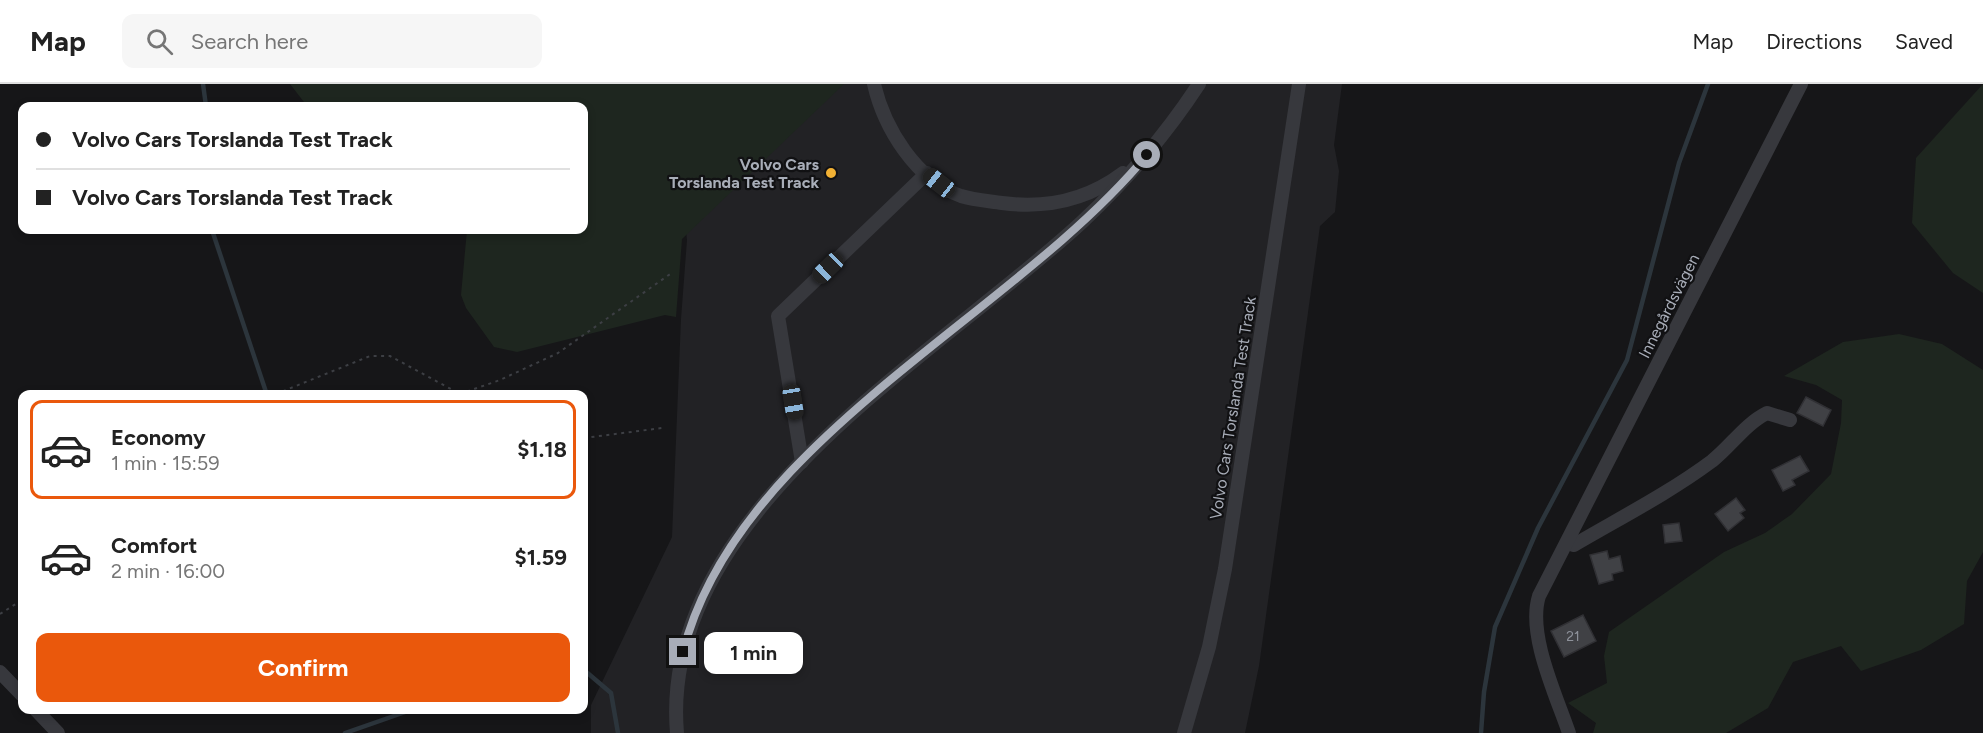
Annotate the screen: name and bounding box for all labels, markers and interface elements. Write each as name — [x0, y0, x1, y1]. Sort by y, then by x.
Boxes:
search box — [122, 14, 542, 68]
text: Map — [30, 24, 86, 58]
icon: search — [143, 25, 176, 58]
text: Search here — [191, 28, 308, 55]
text: Map — [1692, 29, 1733, 54]
text: Directions — [1766, 29, 1862, 54]
text: Saved — [1895, 29, 1953, 54]
text: Volvo Cars Torslanda Test Track — [72, 126, 393, 153]
route start — [1133, 141, 1160, 168]
place label: Volvo Cars Torslanda Test Track — [669, 155, 820, 192]
car — [919, 165, 959, 201]
marker: Volvo Cars Torslanda Test Track — [824, 166, 838, 180]
text: Volvo Cars Torslanda Test Track — [72, 184, 393, 211]
car — [809, 249, 847, 287]
street label: Innegårdsvägen — [1635, 251, 1703, 361]
street label: Volvo Cars Torslanda Test Track — [1206, 295, 1260, 521]
car — [781, 383, 805, 421]
icon: car — [39, 423, 93, 477]
text: Economy — [111, 424, 206, 451]
text: $1.18 — [517, 436, 567, 463]
text: 1 min · 15:59 — [111, 451, 220, 475]
icon: car — [39, 531, 93, 585]
text: Comfort — [111, 532, 197, 559]
text: $1.59 — [515, 544, 567, 571]
text: 2 min · 16:00 — [111, 559, 225, 583]
house number: 21 — [1566, 628, 1580, 645]
callout: 1 min — [704, 631, 803, 673]
button: Confirm — [36, 633, 570, 702]
route end — [669, 638, 696, 665]
text: 1 min — [730, 641, 777, 665]

